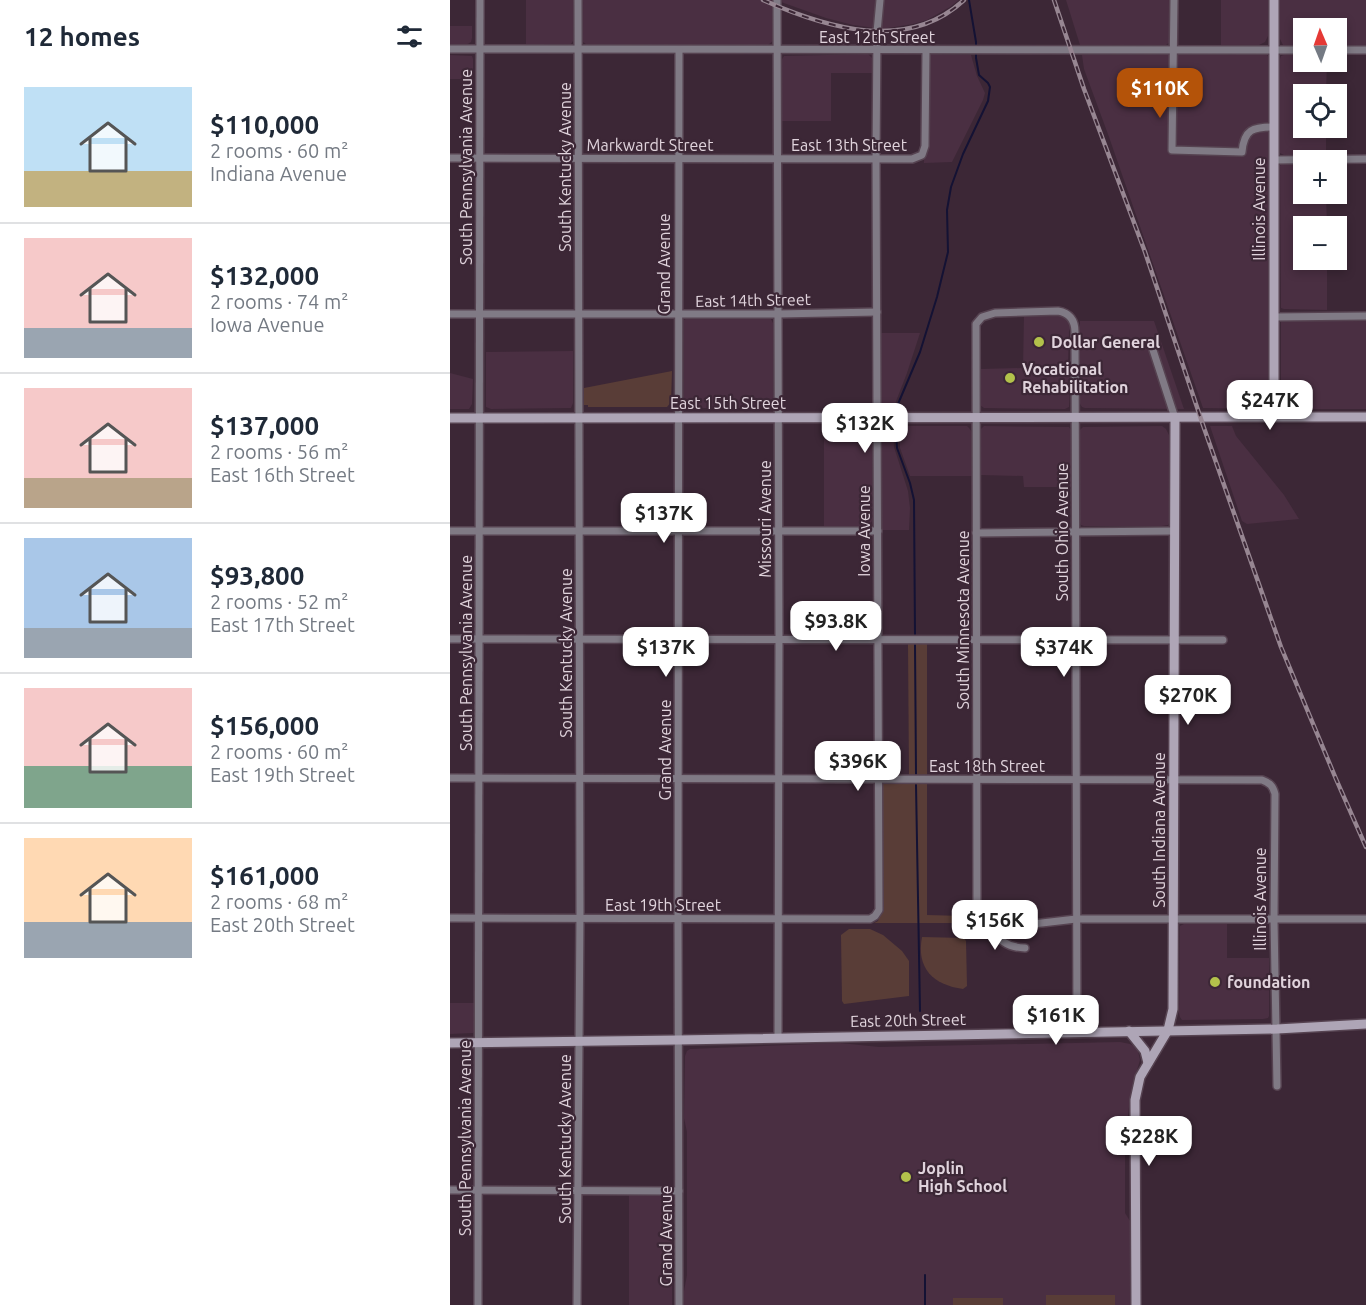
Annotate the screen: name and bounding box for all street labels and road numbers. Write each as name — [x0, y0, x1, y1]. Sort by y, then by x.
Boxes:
street label: East 12th Street — [819, 28, 936, 46]
street label: South Pennsylvania Avenue — [457, 69, 475, 265]
street label: South Kentucky Avenue — [556, 82, 574, 252]
street label: Markwardt Street — [587, 136, 714, 154]
street label: East 13th Street — [791, 136, 908, 154]
street label: Illinois Avenue — [1250, 157, 1268, 261]
street label: Grand Avenue — [655, 214, 673, 314]
street label: East 14th Street — [695, 290, 812, 310]
street label: East 15th Street — [670, 394, 787, 412]
street label: Missouri Avenue — [756, 460, 774, 578]
street label: South Ohio Avenue — [1053, 463, 1071, 601]
street label: Iowa Avenue — [855, 485, 873, 577]
street label: South Minnesota Avenue — [954, 530, 972, 710]
street label: South Pennsylvania Avenue — [457, 555, 475, 751]
street label: South Kentucky Avenue — [557, 568, 575, 738]
street label: Grand Avenue — [656, 700, 674, 800]
street label: South Indiana Avenue — [1150, 752, 1168, 908]
street label: East 18th Street — [929, 757, 1046, 775]
street label: Illinois Avenue — [1251, 847, 1269, 951]
street label: East 19th Street — [605, 896, 722, 914]
street label: East 20th Street — [850, 1010, 967, 1030]
street label: South Pennsylvania Avenue — [456, 1040, 474, 1236]
street label: South Kentucky Avenue — [556, 1054, 574, 1224]
street label: Grand Avenue — [657, 1186, 675, 1286]

